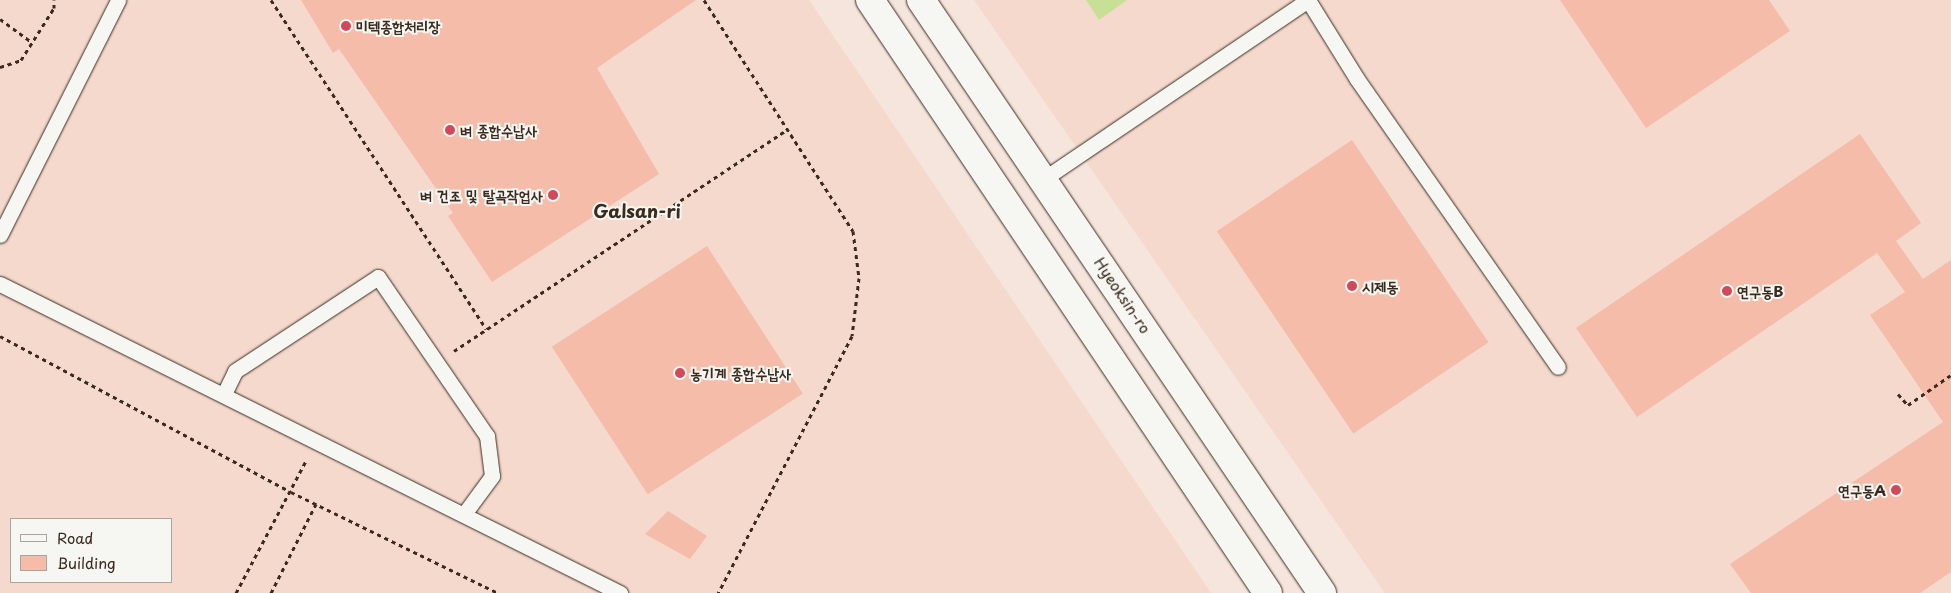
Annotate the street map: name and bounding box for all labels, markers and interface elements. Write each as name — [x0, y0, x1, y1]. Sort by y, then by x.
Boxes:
place label: 미텍종합처리장 — [356, 17, 440, 35]
marker: 미텍종합처리장 — [340, 20, 352, 32]
place label: 벼 종합수납사 — [460, 121, 537, 139]
marker: 벼 종합수납사 — [444, 124, 456, 136]
place label: 벼 건조 및 탈곡작업사 — [420, 186, 543, 204]
marker: 벼 건조 및 탈곡작업사 — [547, 189, 559, 201]
district label: Galsan-ri — [593, 200, 681, 222]
street label: Hyeoksin-ro — [1091, 254, 1155, 336]
place label: 시제동 — [1362, 277, 1398, 295]
marker: 시제동 — [1346, 280, 1358, 292]
place label: 연구동B — [1737, 282, 1784, 300]
marker: 연구동B — [1721, 285, 1733, 297]
place label: 농기계 종합수납사 — [690, 364, 791, 382]
marker: 농기계 종합수납사 — [674, 367, 686, 379]
place label: 연구동A — [1838, 481, 1886, 499]
marker: 연구동A — [1890, 484, 1902, 496]
legend — [10, 518, 172, 583]
text: Road — [57, 526, 93, 549]
text: Building — [57, 551, 116, 574]

